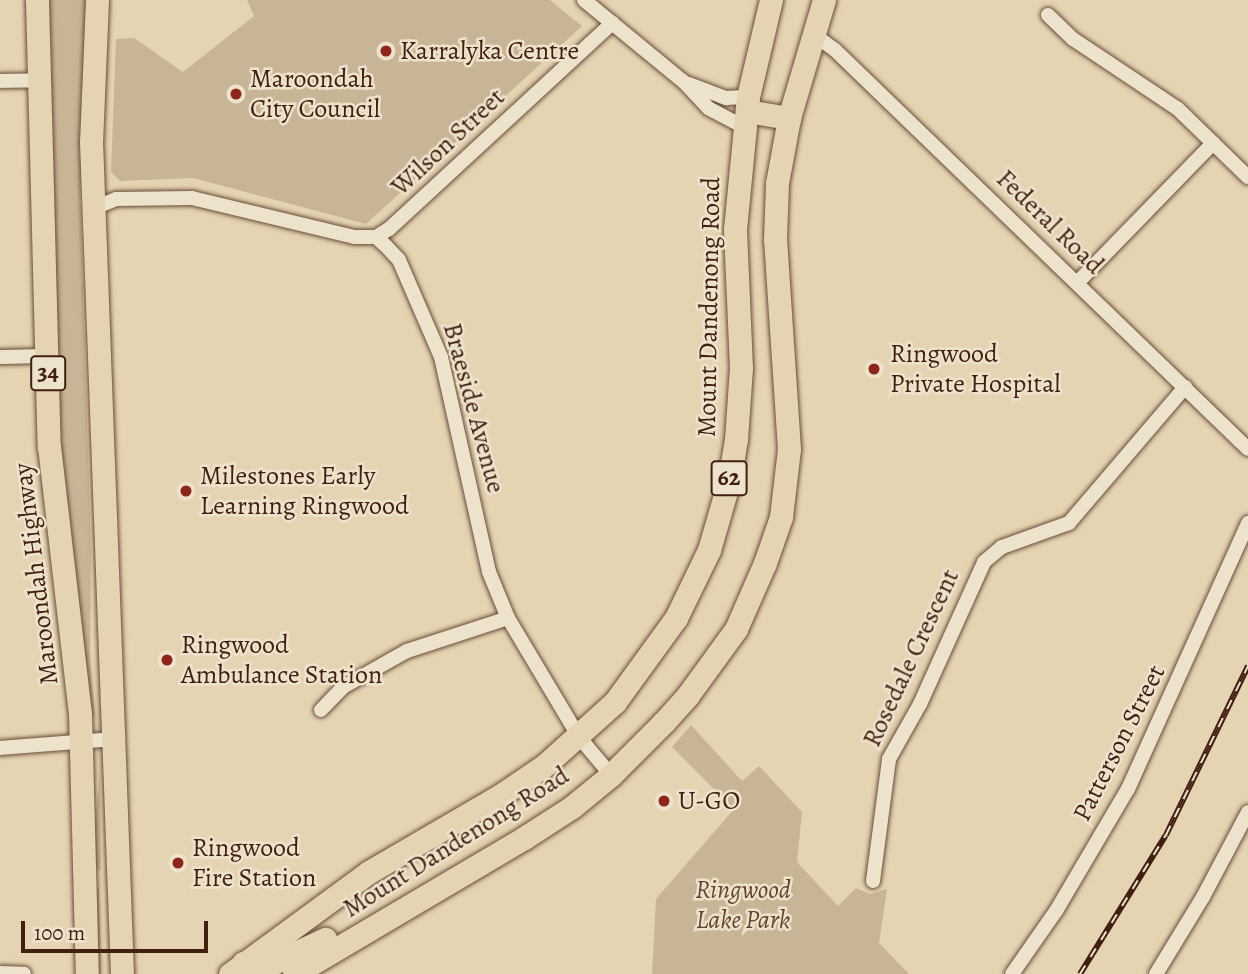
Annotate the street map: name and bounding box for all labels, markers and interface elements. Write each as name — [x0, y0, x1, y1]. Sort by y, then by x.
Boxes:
place label: Karralyka Centre — [400, 35, 579, 67]
marker: Karralyka Centre — [378, 43, 394, 59]
place label: Maroondah City Council — [250, 63, 380, 124]
street label: Wilson Street — [385, 82, 511, 202]
marker: Maroondah City Council — [228, 86, 244, 102]
street label: Federal Road — [990, 163, 1110, 281]
street label: Mount Dandenong Road — [691, 177, 727, 437]
street label: Braeside Avenue — [436, 320, 512, 496]
place label: Ringwood Private Hospital — [890, 338, 1061, 400]
road number: 34 — [29, 352, 67, 394]
marker: Ringwood Private Hospital — [864, 359, 884, 379]
road number: 62 — [710, 458, 748, 499]
place label: Milestones Early Learning Ringwood — [200, 460, 409, 522]
street label: Maroondah Highway — [7, 461, 65, 687]
marker: Milestones Early Learning Ringwood — [178, 483, 194, 499]
street label: Rosedale Crescent — [856, 564, 966, 752]
place label: Ringwood Ambulance Station — [181, 629, 382, 690]
marker: Ringwood Ambulance Station — [159, 652, 175, 668]
street label: Patterson Street — [1066, 660, 1172, 826]
street label: Mount Dandenong Road — [337, 760, 575, 924]
place label: U-GO — [678, 785, 740, 817]
marker: U-GO — [656, 793, 672, 809]
place label: Ringwood Fire Station — [192, 832, 316, 894]
marker: Ringwood Fire Station — [170, 855, 186, 871]
park label: Ringwood Lake Park — [695, 874, 791, 936]
scale bar — [24, 908, 212, 952]
text: 100 m — [34, 919, 85, 947]

